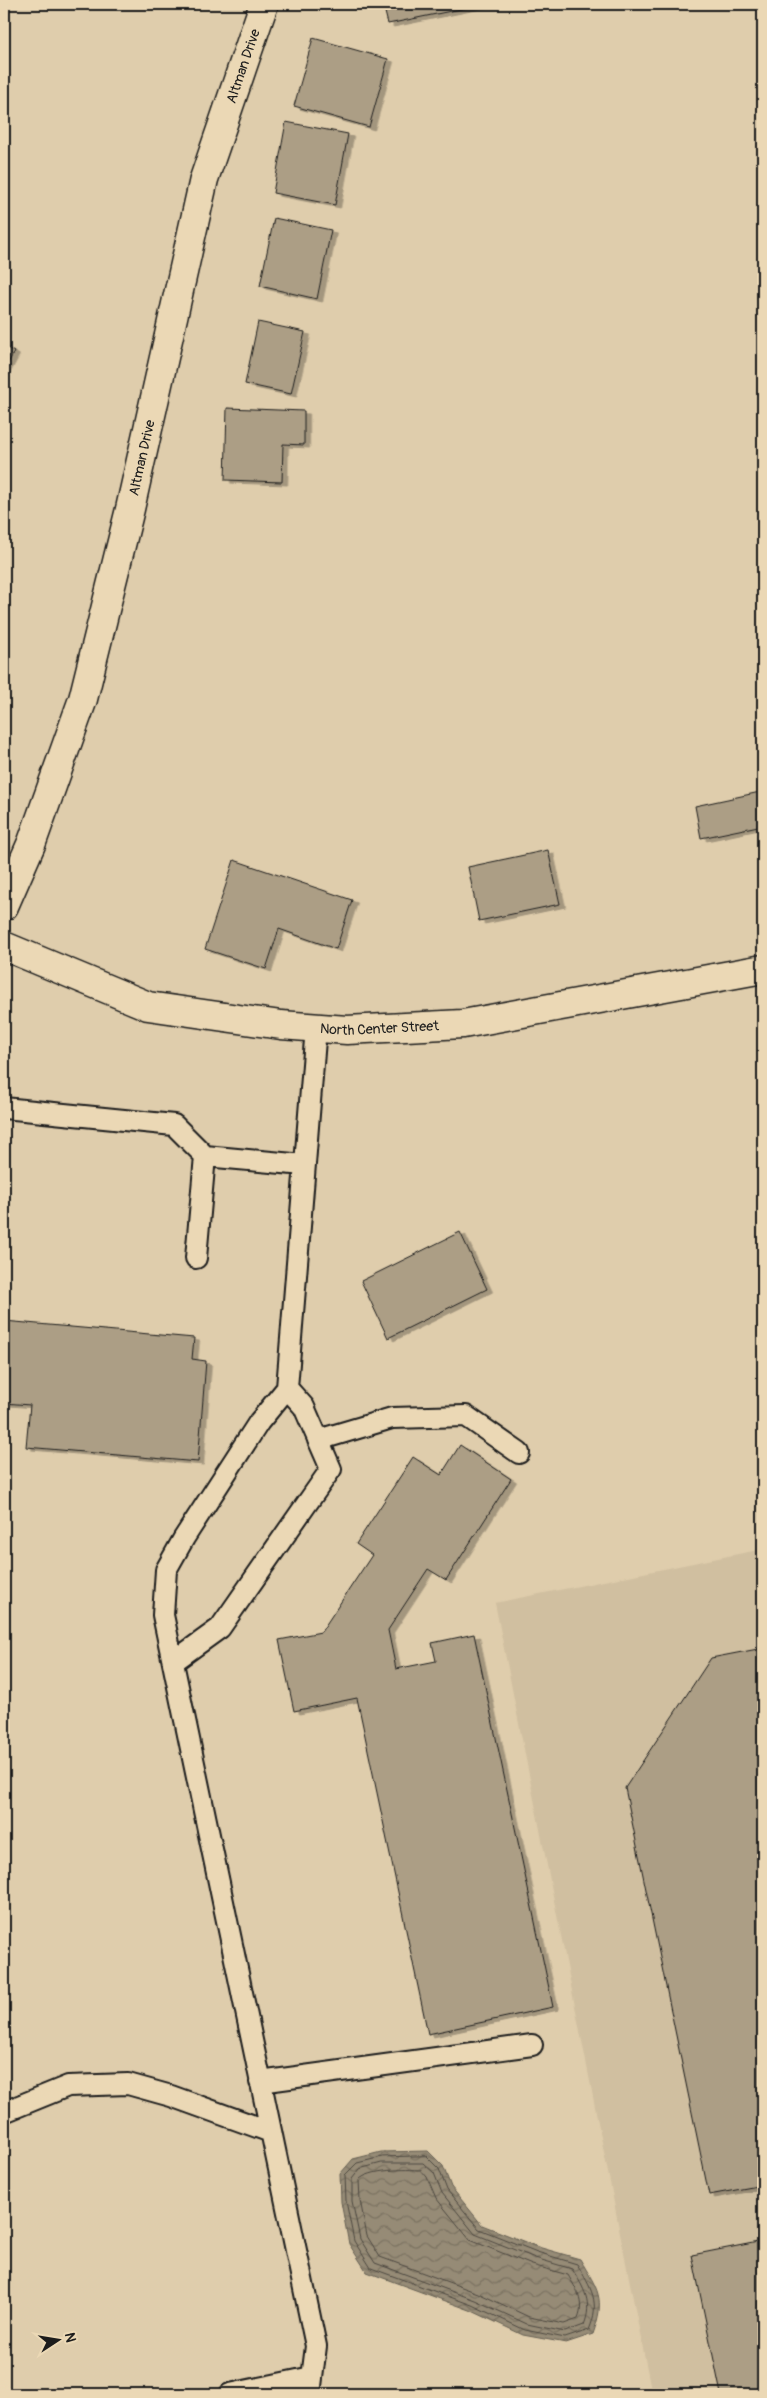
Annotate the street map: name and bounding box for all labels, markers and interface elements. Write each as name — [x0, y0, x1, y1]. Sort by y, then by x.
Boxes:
street label: Altman Drive — [223, 27, 264, 106]
street label: Altman Drive — [125, 418, 159, 497]
street label: North Center Street — [319, 1017, 440, 1039]
north arrow — [32, 2316, 82, 2366]
text: N — [61, 2331, 80, 2344]

